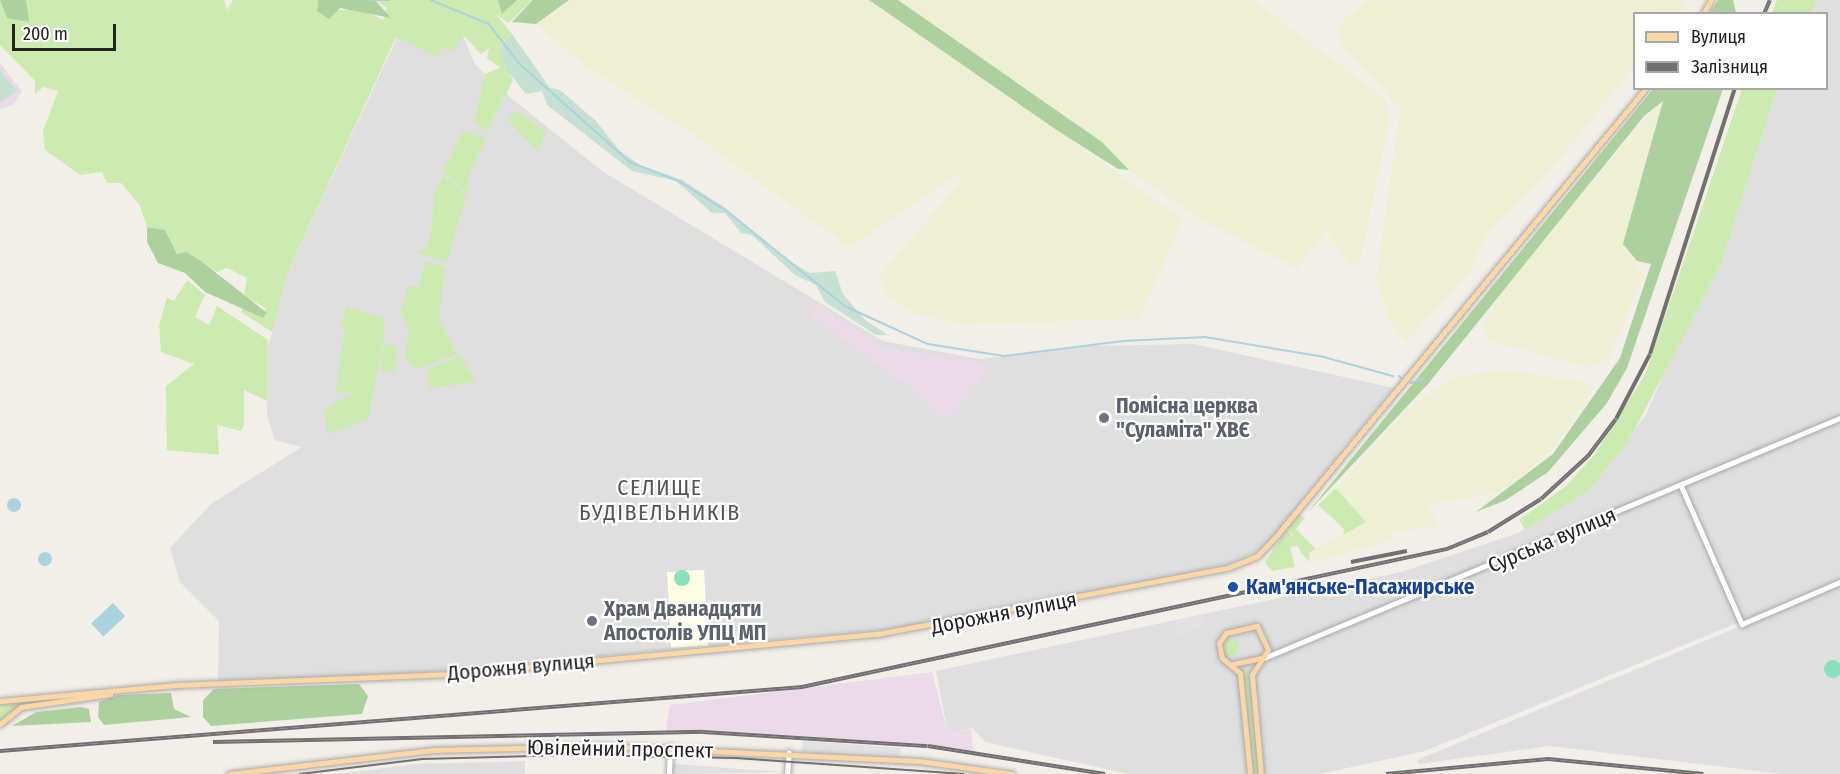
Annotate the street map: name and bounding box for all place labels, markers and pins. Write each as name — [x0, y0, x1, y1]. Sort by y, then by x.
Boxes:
place label: Помісна церква "Суламіта" ХВЄ — [1116, 393, 1258, 443]
marker: Помісна церква "Суламіта" ХВЄ — [1097, 411, 1111, 425]
place label: Кам'янське-Пасажирське — [1246, 574, 1474, 600]
marker: Кам'янське-Пасажирське — [1224, 578, 1242, 596]
place label: Храм Дванадцяти Апостолів УПЦ МП — [604, 596, 766, 646]
marker: Храм Дванадцяти Апостолів УПЦ МП — [585, 614, 599, 628]

